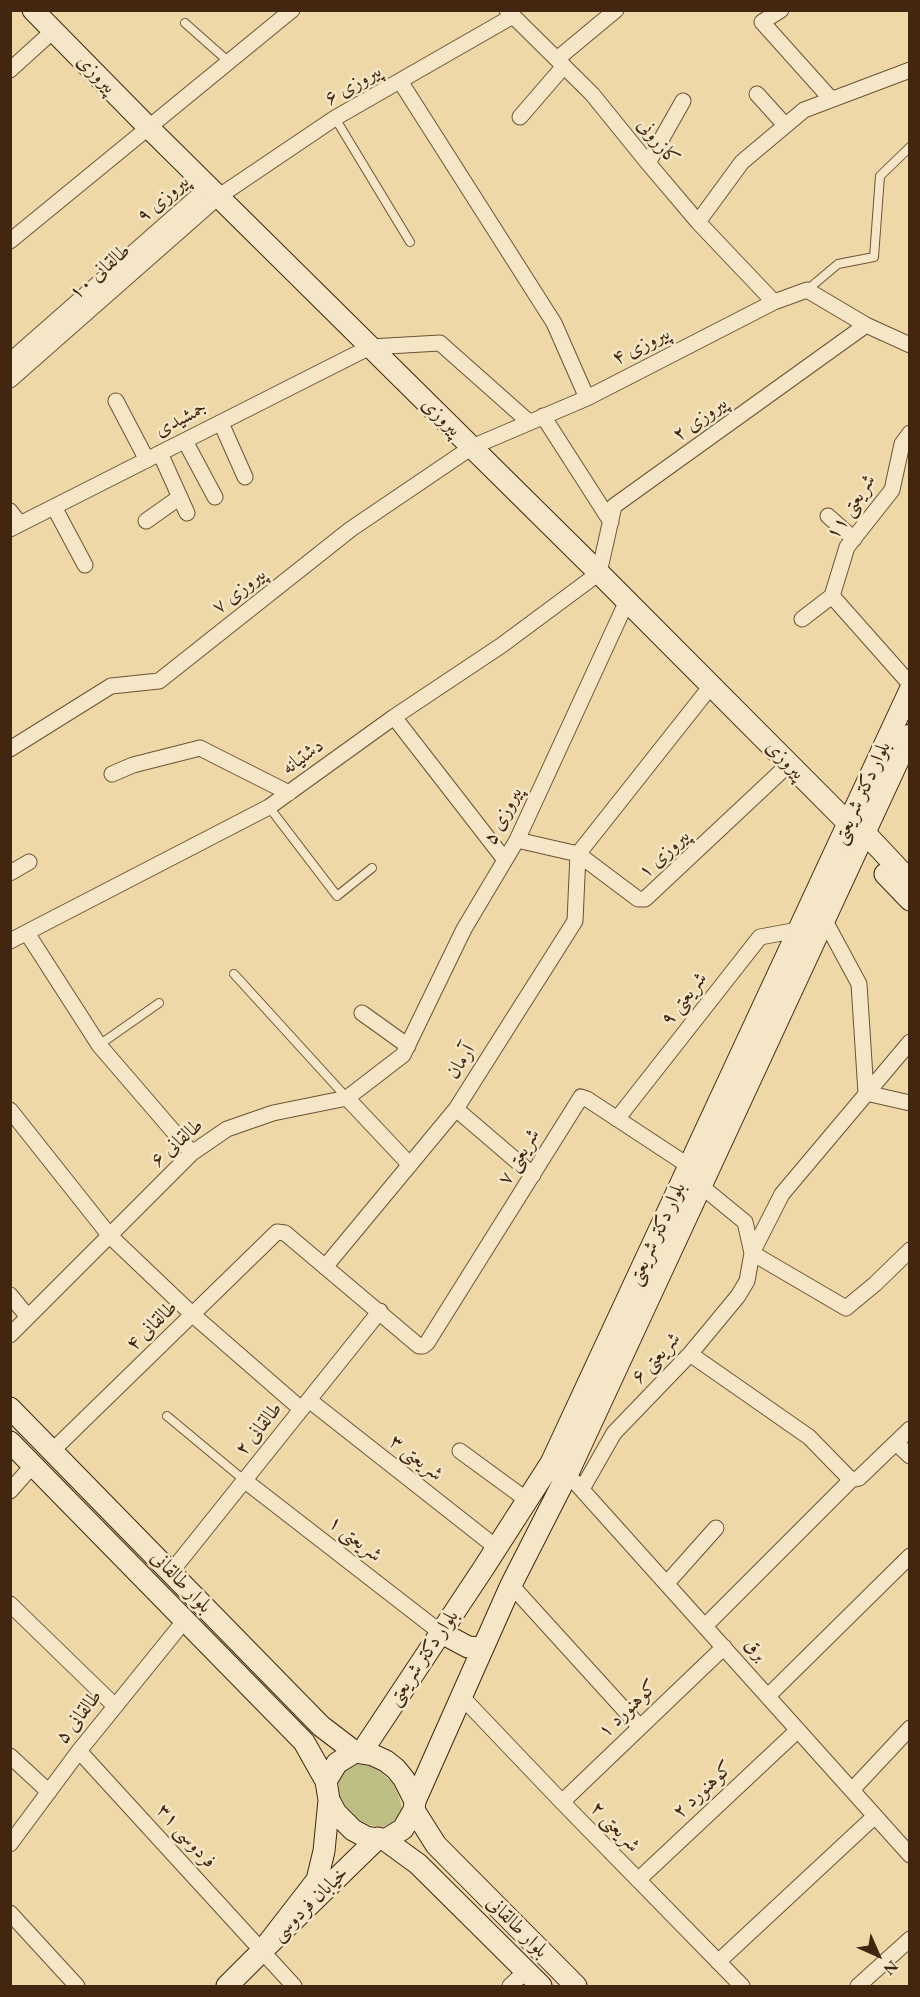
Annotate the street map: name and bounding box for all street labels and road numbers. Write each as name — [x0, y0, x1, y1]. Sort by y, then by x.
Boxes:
street label: پیروزی — [71, 49, 121, 99]
street label: پیروزی ۶ — [320, 59, 386, 111]
street label: کازرونی — [632, 113, 684, 171]
street label: پیروزی ۹ — [132, 170, 194, 228]
street label: طالقانی ۱۰ — [64, 239, 136, 305]
street label: پیروزی ۴ — [608, 321, 674, 371]
street label: پیروزی ۲ — [668, 391, 732, 447]
street label: پیروزی — [416, 392, 466, 442]
street label: جمشیدی — [151, 396, 211, 442]
street label: شریعتی ۱۱ — [821, 470, 881, 544]
street label: پیروزی ۷ — [207, 563, 271, 619]
street label: دشتیانه — [277, 734, 329, 780]
street label: پیروزی — [760, 735, 810, 785]
street label: بلوار دکتر شریعتی — [828, 738, 896, 848]
street label: پیروزی ۵ — [478, 783, 528, 849]
street label: پیروزی ۱ — [633, 824, 695, 884]
street label: شریعتی ۹ — [656, 967, 712, 1031]
street label: آرمان — [441, 1040, 481, 1084]
street label: طالقانی ۶ — [146, 1114, 208, 1172]
street label: شریعتی ۷ — [493, 1124, 545, 1190]
street label: بلوار دکتر شریعتی — [623, 1179, 691, 1289]
street label: طالقانی ۴ — [121, 1296, 183, 1356]
street label: شریعتی ۶ — [626, 1327, 686, 1389]
street label: طالقانی ۲ — [230, 1397, 288, 1461]
street label: شریعتی ۳ — [384, 1430, 448, 1486]
street label: شریعتی ۱ — [323, 1511, 387, 1567]
street label: بلوار طالقانی — [145, 1546, 217, 1618]
street label: بلوار دکتر شریعتی — [382, 1605, 464, 1711]
street label: برق — [738, 1633, 772, 1667]
street label: کوهنورد ۱ — [593, 1675, 663, 1743]
street label: طالقانی ۵ — [50, 1685, 108, 1749]
street label: کوهنورد ۲ — [668, 1756, 738, 1824]
street label: شریعتی ۲ — [585, 1796, 645, 1858]
street label: فردوسی ۳۱ — [151, 1799, 221, 1873]
street label: خیابان فردوسی — [267, 1861, 353, 1947]
street label: بلوار طالقانی — [481, 1891, 553, 1963]

